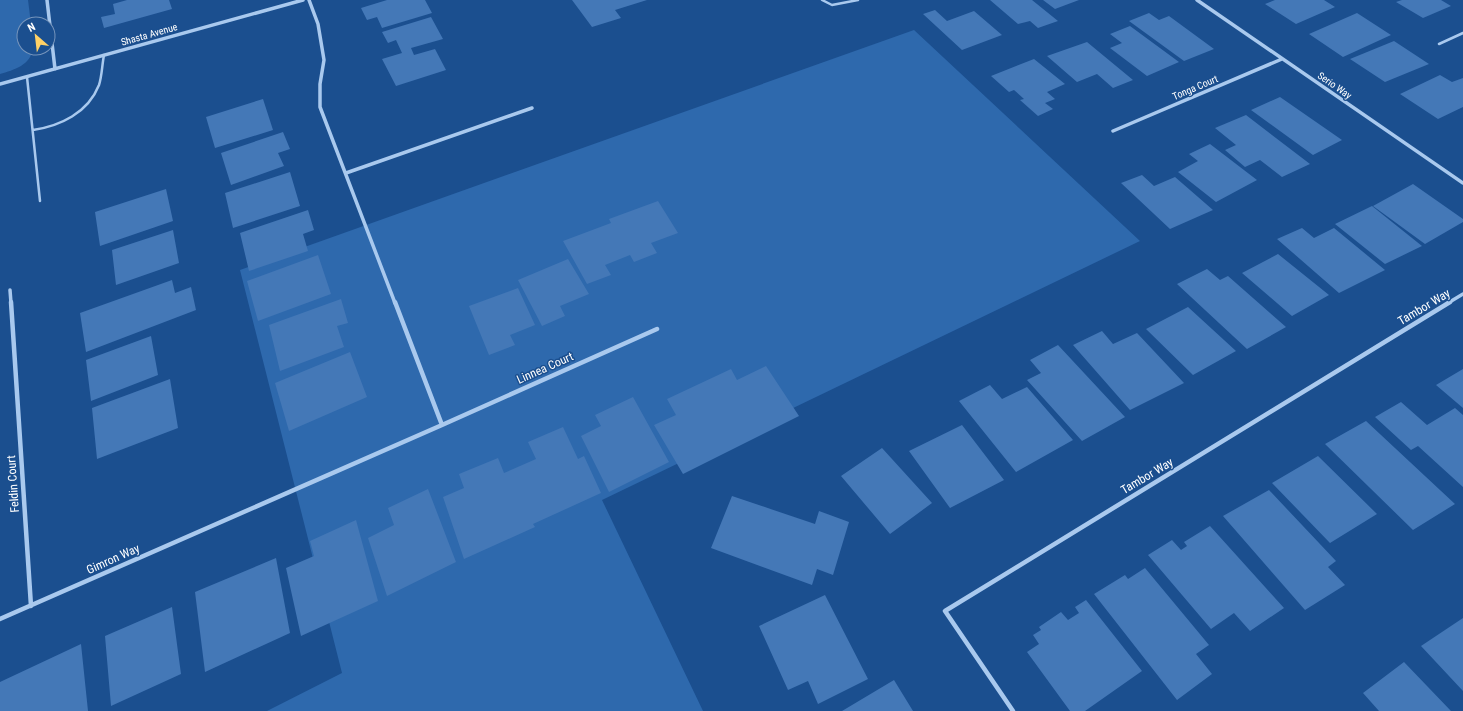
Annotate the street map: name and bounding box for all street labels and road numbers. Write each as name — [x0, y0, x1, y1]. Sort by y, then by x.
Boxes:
street label: Shasta Avenue — [120, 21, 179, 48]
street label: Serio Way — [1316, 70, 1354, 101]
street label: Tonga Court — [1171, 73, 1220, 102]
street label: Tambor Way — [1395, 286, 1453, 328]
street label: Linnea Court — [515, 349, 576, 387]
street label: Feldin Court — [4, 454, 22, 513]
street label: Tambor Way — [1118, 455, 1176, 497]
street label: Gimron Way — [84, 541, 142, 577]

